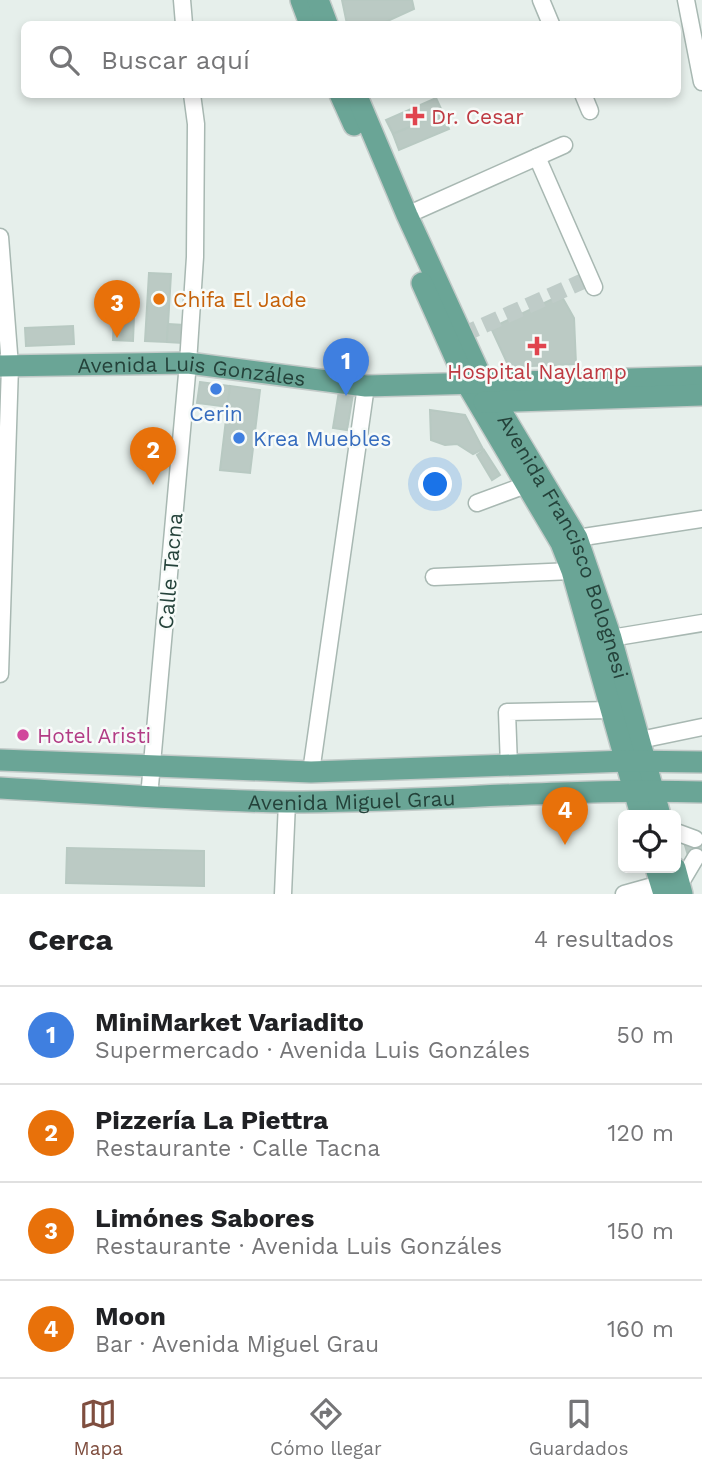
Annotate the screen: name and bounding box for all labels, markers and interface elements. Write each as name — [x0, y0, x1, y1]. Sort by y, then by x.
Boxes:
search box — [21, 21, 681, 98]
icon: search — [45, 41, 83, 79]
text: Buscar aquí — [101, 45, 250, 75]
place label: Dr. Cesar — [431, 104, 524, 129]
marker: Dr. Cesar — [405, 106, 425, 126]
pin: 3 — [94, 280, 140, 338]
place label: Chifa El Jade — [173, 287, 307, 312]
marker: Chifa El Jade — [151, 291, 167, 307]
marker: Hospital Naylamp — [527, 336, 547, 356]
pin: 1 — [323, 338, 369, 396]
street label: Avenida Luis Gonzáles — [77, 350, 307, 391]
place label: Hospital Naylamp — [447, 359, 627, 384]
marker: Cerin — [208, 381, 224, 397]
place label: Cerin — [189, 401, 243, 426]
street label: Avenida Francisco Bolognesi — [493, 409, 634, 681]
place label: Krea Muebles — [253, 426, 391, 451]
pin: 2 — [130, 427, 176, 485]
marker: Krea Muebles — [231, 430, 247, 446]
your location — [418, 467, 452, 501]
street label: Calle Tacna — [152, 512, 188, 630]
place label: Hotel Aristi — [37, 723, 151, 748]
marker: Hotel Aristi — [15, 727, 31, 743]
street label: Avenida Miguel Grau — [247, 785, 456, 815]
pin: 4 — [542, 787, 588, 845]
map controls — [618, 810, 681, 873]
button: locate — [618, 810, 681, 873]
text: Cerca — [28, 922, 113, 957]
text: 4 resultados — [534, 926, 674, 953]
text: MiniMarket Variadito — [95, 1007, 364, 1037]
text: 1 — [46, 1022, 56, 1049]
text: 50 m — [617, 1022, 674, 1049]
text: Supermercado · Avenida Luis Gonzáles — [95, 1037, 530, 1064]
text: Pizzería La Piettra — [95, 1105, 328, 1135]
text: 2 — [44, 1120, 58, 1147]
text: 120 m — [608, 1120, 674, 1147]
text: Restaurante · Calle Tacna — [95, 1135, 380, 1162]
text: Limónes Sabores — [95, 1203, 314, 1233]
text: 3 — [44, 1218, 58, 1245]
text: 150 m — [608, 1218, 674, 1245]
text: Restaurante · Avenida Luis Gonzáles — [95, 1233, 502, 1260]
text: Moon — [95, 1301, 166, 1331]
text: 4 — [44, 1316, 58, 1343]
text: 160 m — [607, 1316, 674, 1343]
text: Bar · Avenida Miguel Grau — [95, 1331, 379, 1358]
tab: Mapa — [74, 1395, 123, 1460]
tab: Cómo llegar — [270, 1395, 382, 1460]
tab: Guardados — [529, 1395, 628, 1460]

